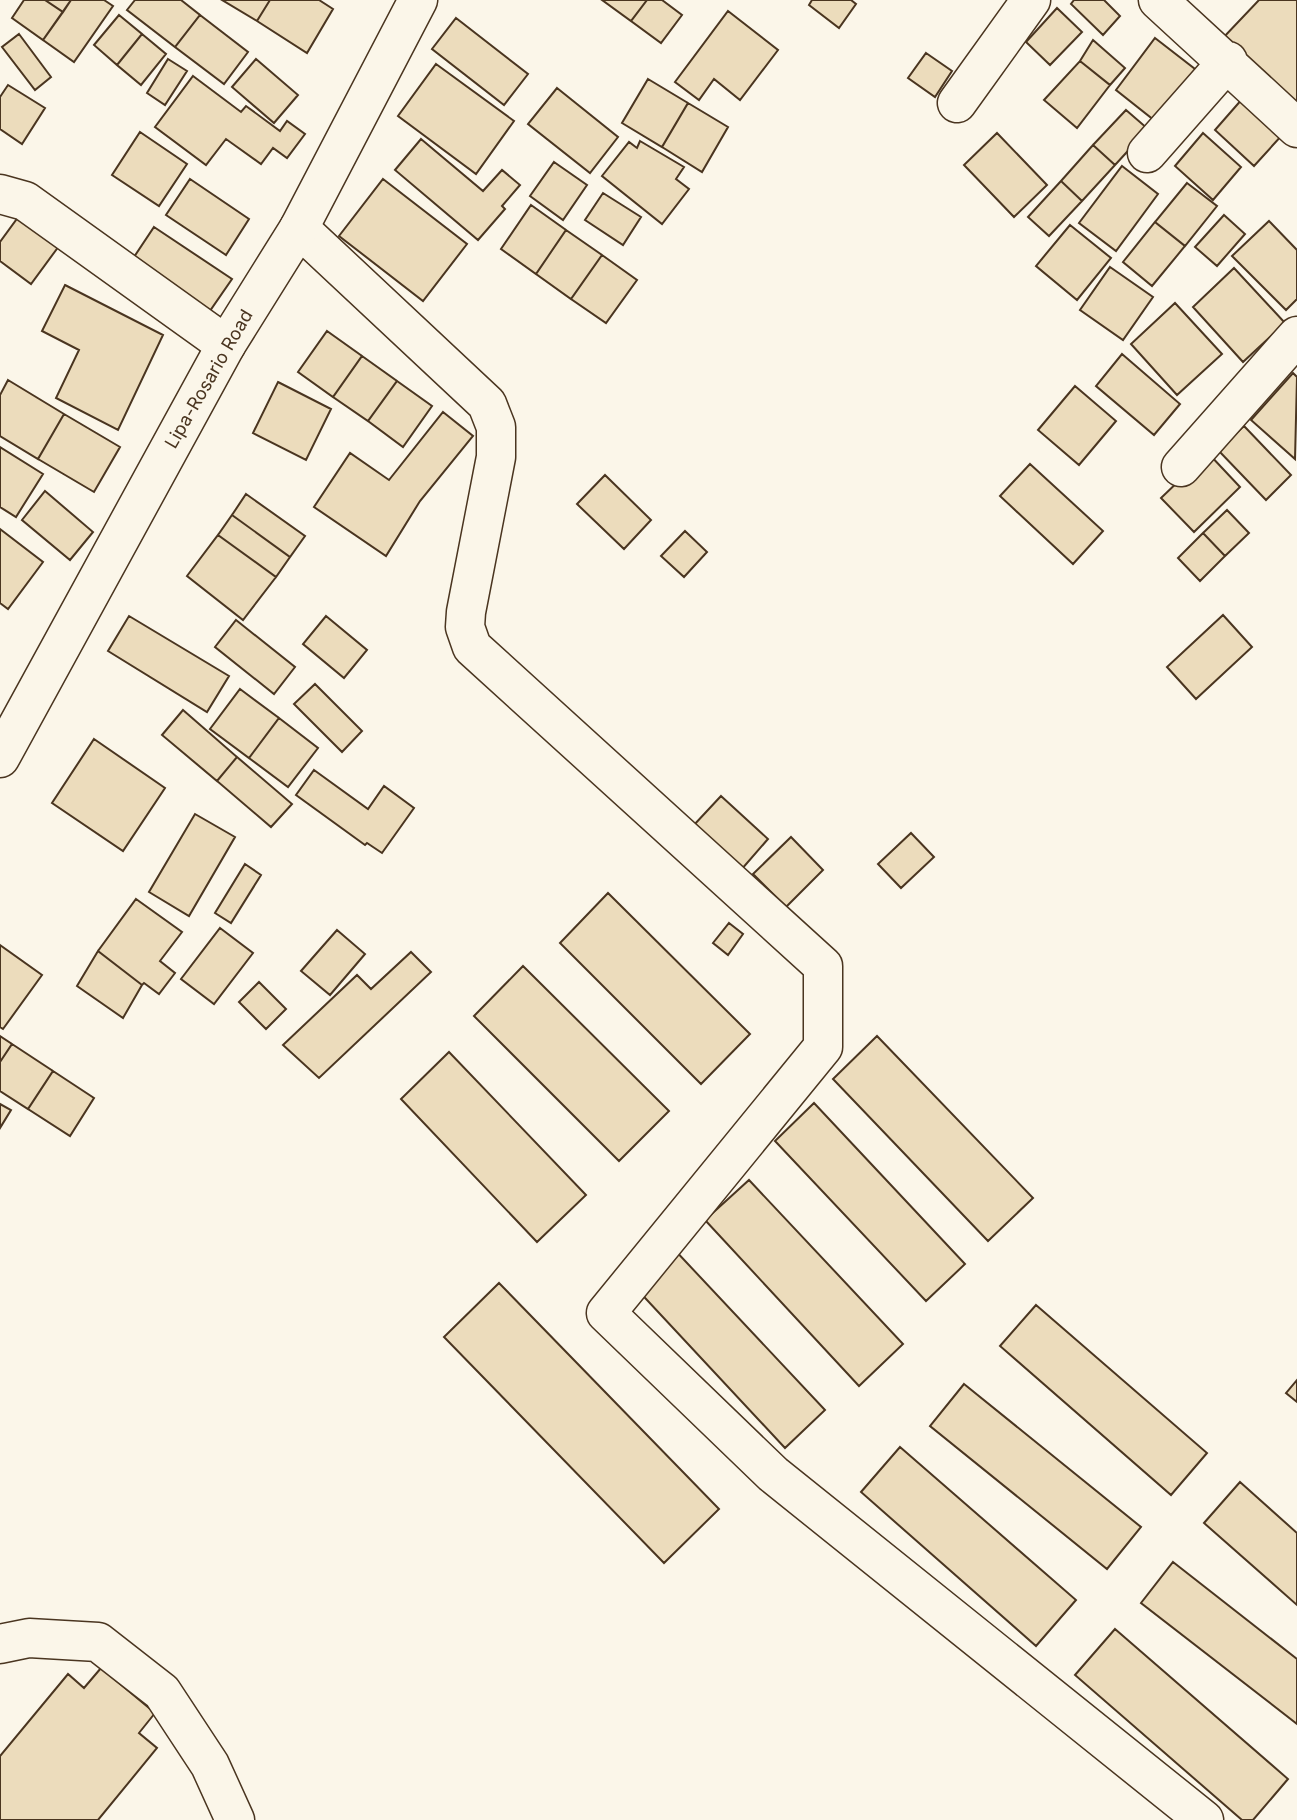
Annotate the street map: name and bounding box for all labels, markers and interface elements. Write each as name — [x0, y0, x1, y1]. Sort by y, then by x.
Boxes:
street label: Lipa-Rosario Road — [160, 306, 257, 452]

